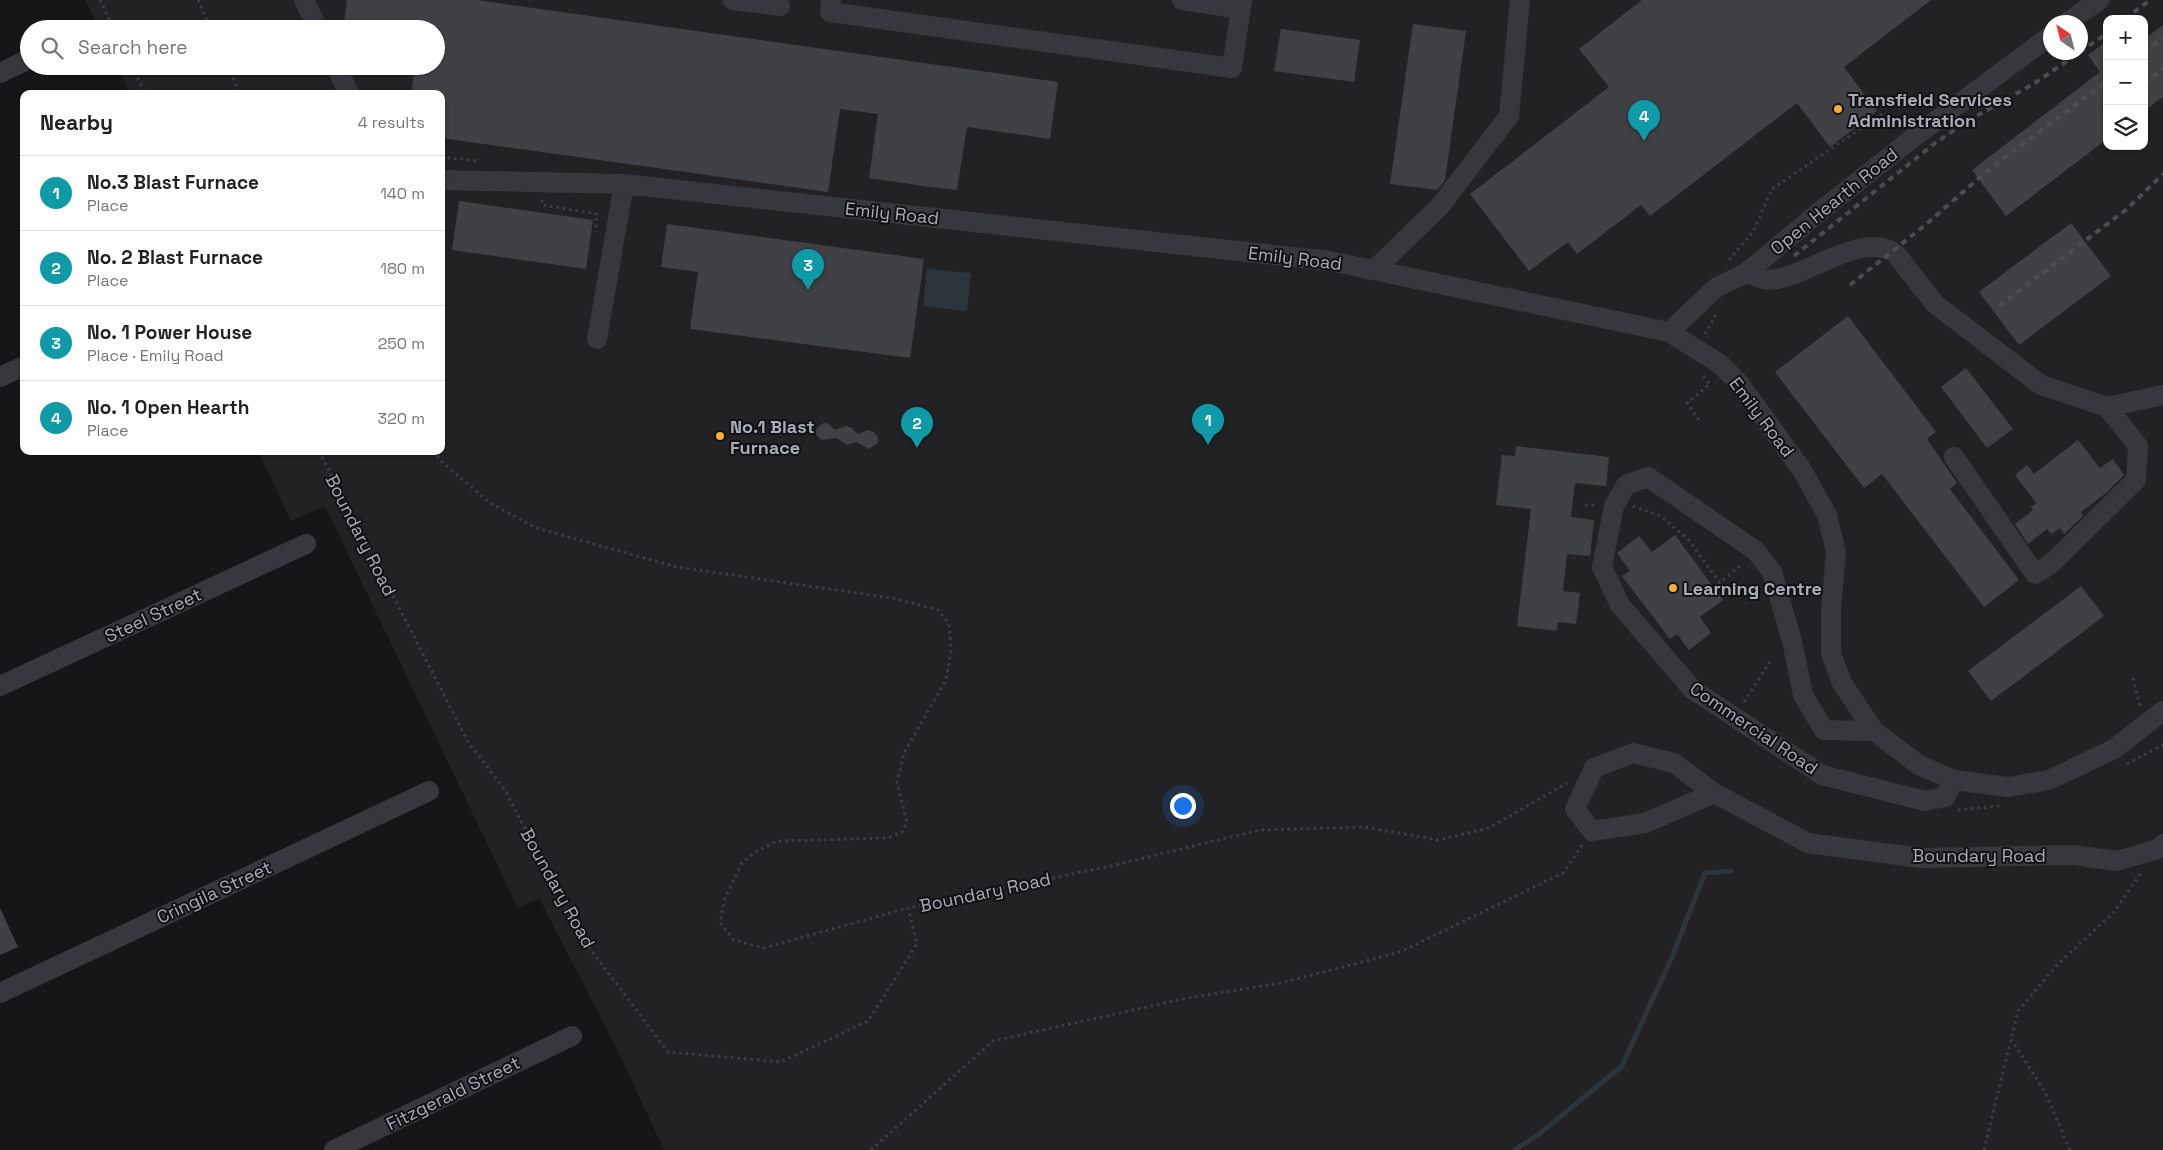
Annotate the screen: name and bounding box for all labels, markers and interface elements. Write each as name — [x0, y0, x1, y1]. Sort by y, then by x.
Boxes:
north arrow — [2043, 15, 2088, 60]
map controls — [2103, 15, 2148, 150]
button: + — [2103, 15, 2148, 60]
search box — [20, 20, 445, 75]
icon: search — [38, 34, 66, 62]
text: Search here — [78, 35, 188, 60]
button: − — [2103, 60, 2148, 105]
place label: Transfield Services Administration — [1848, 88, 2012, 132]
pin: 4 — [1628, 100, 1660, 141]
marker: Transfield Services Administration — [1832, 103, 1844, 115]
button: layers — [2103, 105, 2148, 150]
text: Nearby — [40, 109, 113, 136]
text: 4 results — [358, 112, 425, 133]
street label: Open Hearth Road — [1765, 142, 1903, 260]
text: No.3 Blast Furnace — [87, 170, 259, 195]
text: 1 — [52, 183, 60, 204]
text: 140 m — [380, 183, 425, 204]
text: Place — [87, 195, 129, 216]
street label: Emily Road — [844, 197, 940, 229]
street label: Emily Road — [1247, 241, 1343, 275]
text: No. 2 Blast Furnace — [87, 245, 263, 270]
pin: 3 — [792, 249, 824, 290]
text: 2 — [51, 258, 61, 279]
text: 180 m — [380, 258, 425, 279]
text: Place — [87, 270, 129, 291]
text: No. 1 Power House — [87, 320, 252, 345]
text: 3 — [51, 333, 61, 354]
text: 250 m — [378, 333, 425, 354]
text: Place · Emily Road — [87, 345, 224, 366]
street label: Emily Road — [1724, 372, 1800, 462]
text: No. 1 Open Hearth — [87, 395, 249, 420]
pin: 1 — [1192, 404, 1224, 445]
pin: 2 — [901, 407, 933, 448]
text: 4 — [51, 408, 61, 429]
text: 320 m — [378, 408, 425, 429]
place label: No.1 Blast Furnace — [730, 415, 815, 459]
text: Place — [87, 420, 129, 441]
marker: No.1 Blast Furnace — [714, 430, 726, 442]
street label: Boundary Road — [320, 470, 402, 600]
place label: Learning Centre — [1683, 577, 1822, 600]
marker: Learning Centre — [1667, 582, 1679, 594]
street label: Steel Street — [101, 583, 205, 647]
street label: Commercial Road — [1686, 677, 1822, 779]
your location — [1170, 793, 1196, 819]
street label: Boundary Road — [516, 824, 600, 952]
street label: Boundary Road — [1912, 844, 2046, 867]
street label: Cringila Street — [153, 855, 275, 929]
street label: Boundary Road — [917, 867, 1053, 917]
street label: Fitzgerald Street — [382, 1051, 524, 1135]

